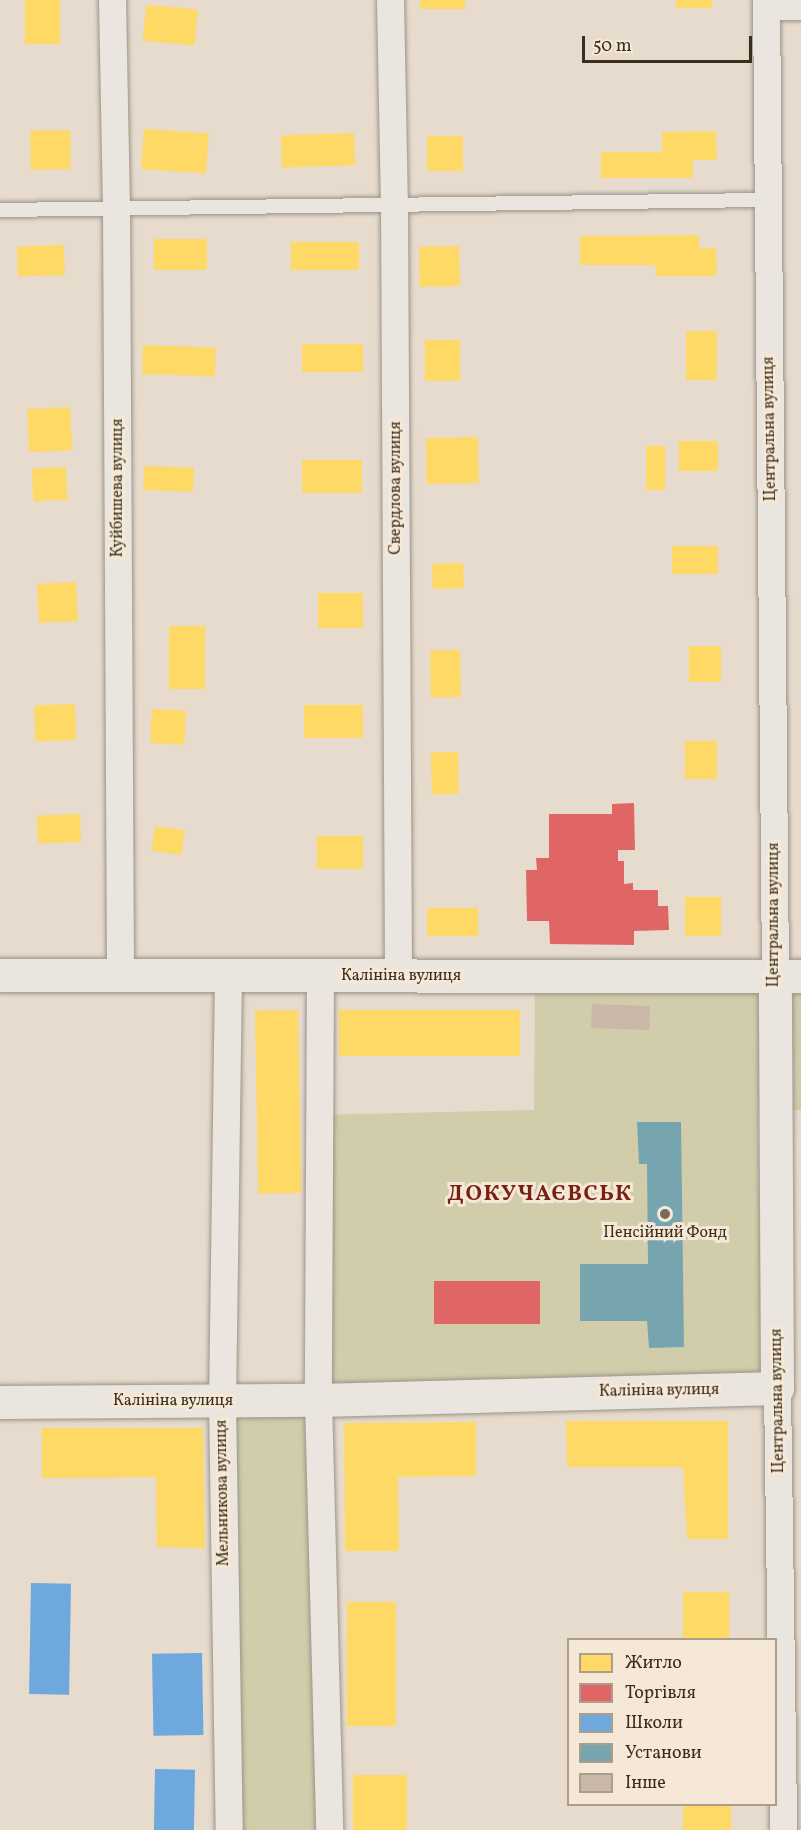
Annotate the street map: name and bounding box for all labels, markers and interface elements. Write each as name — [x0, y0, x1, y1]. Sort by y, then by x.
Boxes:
scale bar — [585, 24, 754, 62]
text: 50 m — [593, 34, 632, 59]
street label: Центральна вулиця — [759, 356, 781, 502]
street label: Куйбишева вулиця — [108, 419, 128, 557]
street label: Свердлова вулиця — [386, 421, 406, 555]
street label: Центральна вулиця — [764, 843, 784, 987]
street label: Калініна вулиця — [341, 966, 461, 986]
district label: ДОКУЧАЄВСЬК — [447, 1182, 633, 1208]
marker: Пенсійний Фонд — [658, 1207, 672, 1221]
place label: Пенсійний Фонд — [603, 1223, 727, 1243]
street label: Центральна вулиця — [767, 1328, 789, 1474]
street label: Калініна вулиця — [599, 1380, 719, 1402]
street label: Калініна вулиця — [113, 1391, 233, 1411]
street label: Мельникова вулиця — [212, 1420, 234, 1566]
legend — [567, 1638, 777, 1806]
text: Житло — [625, 1651, 682, 1676]
text: Торгівля — [625, 1681, 696, 1706]
text: Школи — [625, 1711, 683, 1736]
text: Установи — [625, 1741, 702, 1766]
text: Інше — [625, 1771, 666, 1796]

